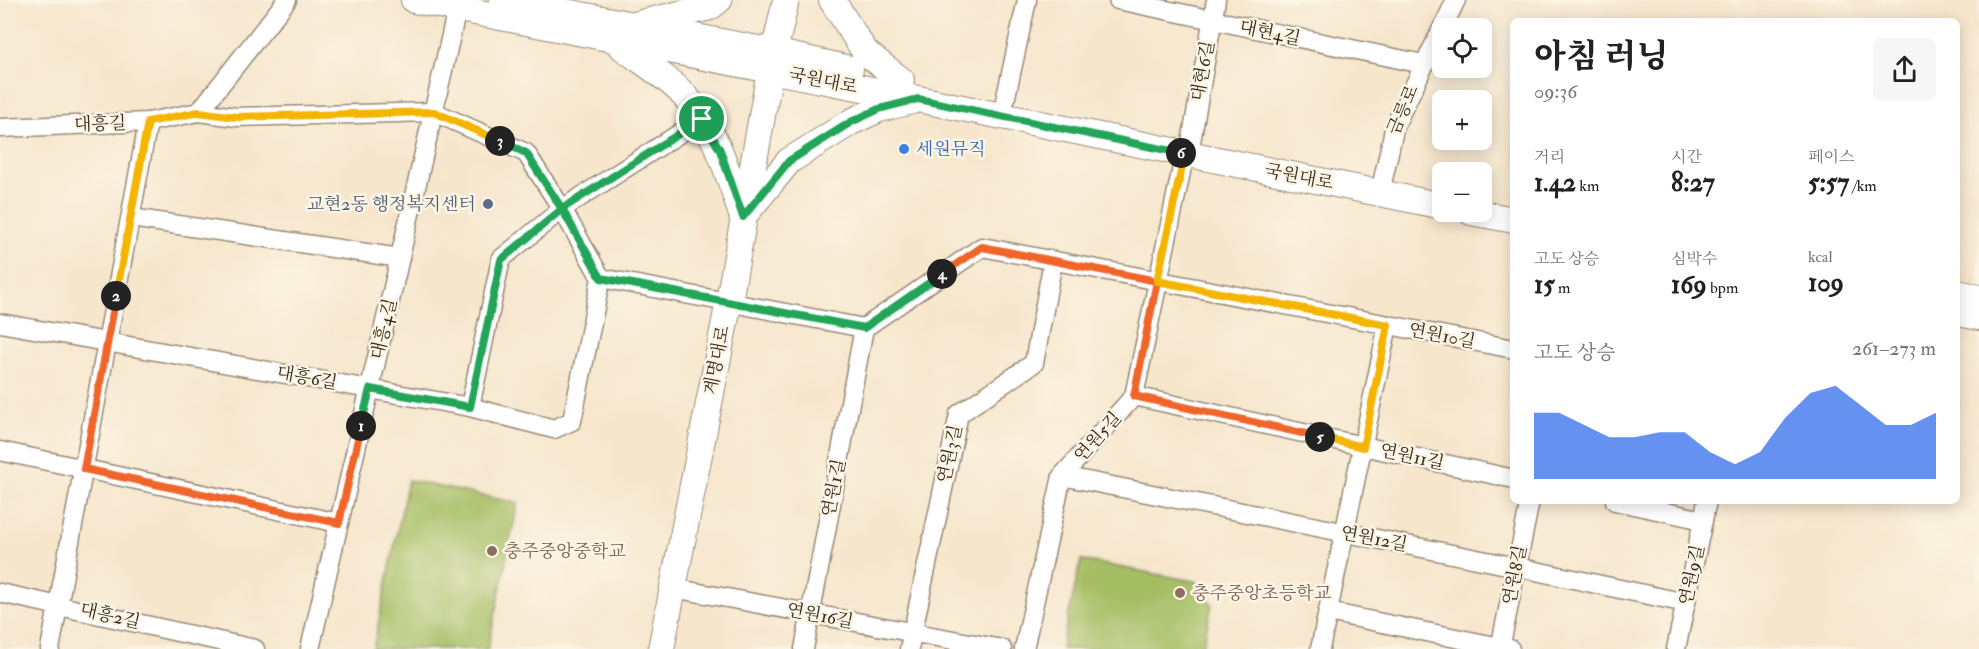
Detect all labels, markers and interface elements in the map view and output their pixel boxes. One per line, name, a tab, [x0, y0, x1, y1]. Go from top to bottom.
street label: 대현4길	[1237, 15, 1303, 51]
map controls	[1432, 18, 1492, 222]
button: locate	[1432, 18, 1492, 78]
text: 아침 러닝	[1534, 36, 1668, 77]
button: share	[1873, 38, 1936, 101]
street label: 대현6길	[1186, 39, 1220, 103]
street label: 국원대로	[787, 63, 859, 99]
text: 09:36	[1534, 79, 1577, 104]
street label: 금릉로	[1382, 81, 1424, 139]
button: +	[1432, 90, 1492, 150]
pin	[676, 93, 727, 144]
icon: arrive	[685, 102, 718, 135]
street label: 대흥길	[74, 112, 126, 136]
pin: 3	[485, 126, 515, 156]
text: 3	[497, 131, 503, 151]
place label: 세원뮤직	[916, 138, 986, 161]
pin: 6	[1166, 138, 1196, 168]
marker: 세원뮤직	[897, 142, 911, 156]
text: 6	[1177, 143, 1185, 163]
text: 거리	[1534, 147, 1565, 167]
text: 시간	[1671, 147, 1702, 167]
text: 페이스	[1808, 147, 1854, 167]
street label: 국원대로	[1263, 159, 1335, 195]
button: −	[1432, 162, 1492, 222]
text: 1.42	[1534, 167, 1576, 199]
text: 8:27	[1671, 167, 1715, 199]
text: 5:57	[1808, 167, 1849, 199]
text: km	[1576, 176, 1599, 196]
text: /km	[1849, 176, 1877, 196]
place label: 교현2동 행정복지센터	[307, 193, 476, 216]
marker: 교현2동 행정복지센터	[481, 197, 495, 211]
text: kcal	[1808, 247, 1833, 267]
text: 고도 상승	[1534, 249, 1599, 269]
text: 심박수	[1671, 249, 1717, 269]
pin: 4	[927, 259, 957, 289]
text: 4	[938, 264, 946, 284]
text: 109	[1808, 267, 1844, 299]
text: 15	[1534, 269, 1555, 301]
text: 169	[1671, 269, 1707, 301]
text: m	[1555, 278, 1570, 298]
text: bpm	[1707, 278, 1738, 298]
pin: 2	[101, 281, 131, 311]
text: 2	[112, 286, 120, 306]
street label: 대흥4길	[366, 296, 402, 362]
street label: 연원10길	[1407, 318, 1477, 354]
street label: 계명대로	[699, 324, 735, 396]
text: 261–273 m	[1852, 336, 1936, 361]
text: 고도 상승	[1534, 340, 1616, 365]
street label: 대흥6길	[275, 361, 339, 395]
street label: 연원5길	[1069, 407, 1127, 467]
pin: 1	[346, 411, 376, 441]
text: 1	[358, 416, 364, 436]
pin: 5	[1305, 422, 1335, 452]
street label: 연원3길	[933, 423, 967, 485]
text: 5	[1316, 427, 1324, 447]
street label: 연원11길	[1378, 439, 1446, 475]
street label: 연원1길	[817, 457, 851, 519]
street label: 연원12길	[1339, 521, 1409, 557]
place label: 충주중앙중학교	[504, 540, 626, 563]
street label: 연원8길	[1498, 543, 1532, 607]
street label: 연원9길	[1674, 543, 1710, 607]
marker: 충주중앙중학교	[485, 544, 499, 558]
place label: 충주중앙초등학교	[1192, 582, 1332, 605]
marker: 충주중앙초등학교	[1173, 586, 1187, 600]
street label: 대흥2길	[78, 598, 142, 634]
street label: 연원16길	[785, 598, 855, 634]

